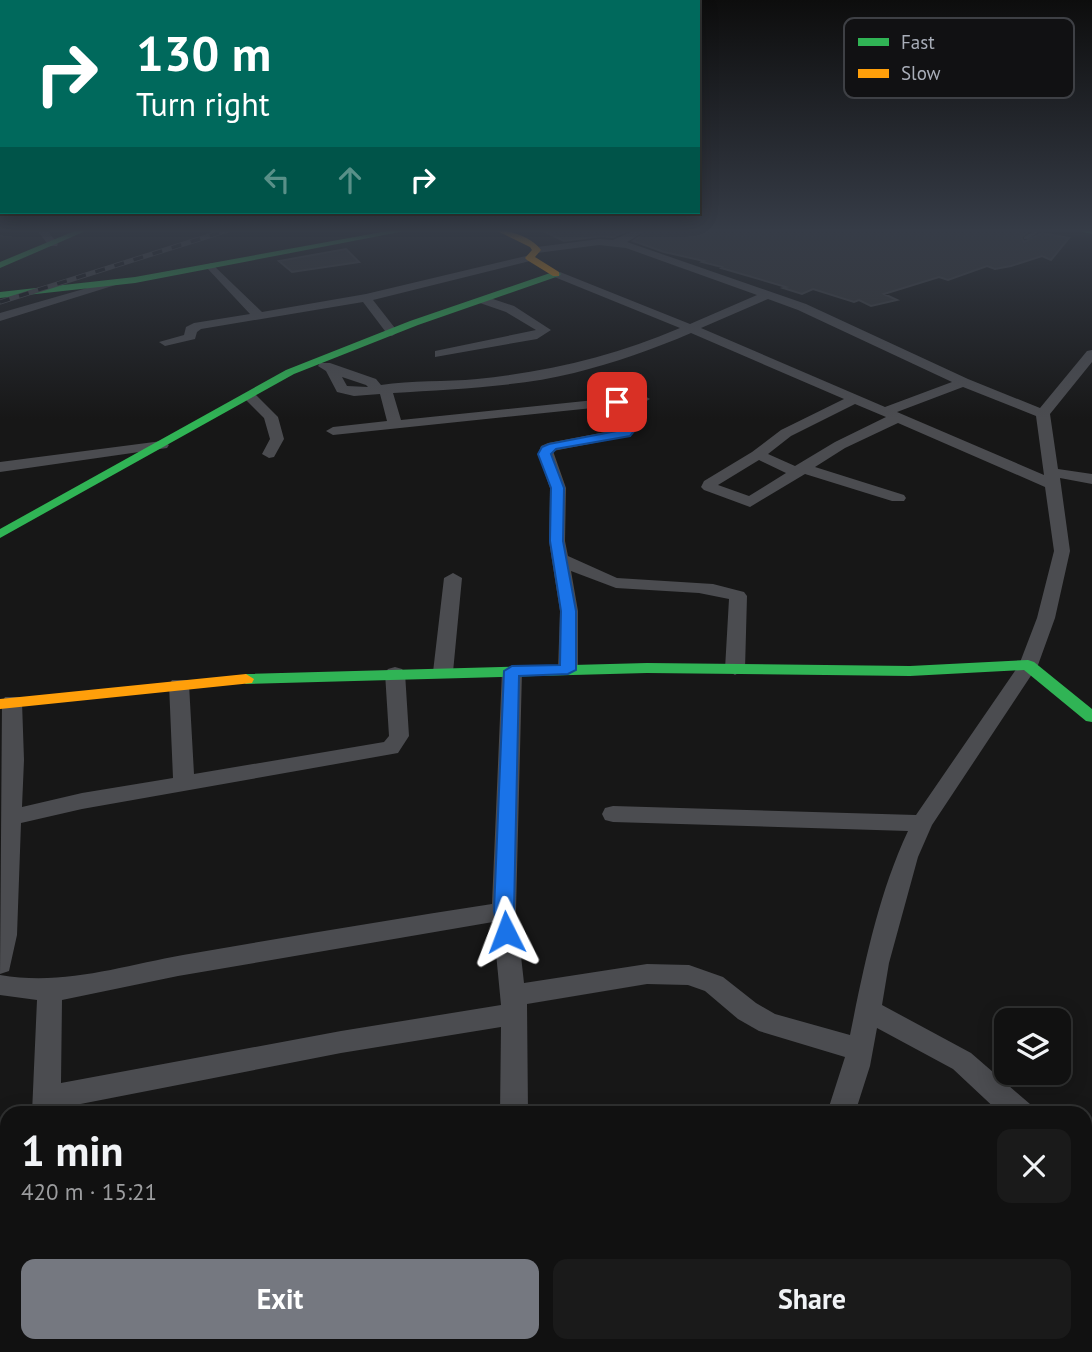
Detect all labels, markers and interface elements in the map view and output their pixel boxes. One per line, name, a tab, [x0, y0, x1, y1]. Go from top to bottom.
legend	[844, 18, 1074, 98]
text: 130 m	[136, 21, 271, 85]
icon: right	[21, 28, 112, 119]
text: Fast	[901, 30, 935, 54]
text: Slow	[901, 61, 941, 85]
text: Turn right	[136, 83, 270, 125]
icon: left	[258, 161, 296, 199]
icon: ahead	[331, 161, 369, 199]
icon: right	[404, 161, 442, 199]
pin	[587, 372, 647, 432]
icon: arrive	[598, 383, 636, 421]
position arrow	[469, 895, 543, 969]
map controls	[994, 1008, 1071, 1085]
button: layers	[994, 1008, 1071, 1085]
text: 1 min	[21, 1123, 123, 1178]
button: close	[997, 1129, 1071, 1203]
text: 420 m · 15:21	[21, 1177, 157, 1206]
button: Exit	[21, 1259, 539, 1339]
button: Share	[553, 1259, 1071, 1339]

